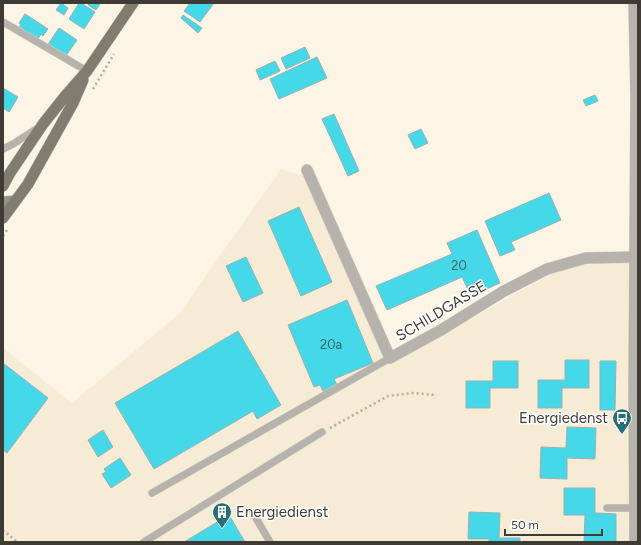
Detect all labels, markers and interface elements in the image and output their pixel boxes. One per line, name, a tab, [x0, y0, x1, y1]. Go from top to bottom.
house number: 20	[451, 258, 467, 273]
street label: SCHILDGASSE	[393, 277, 489, 345]
house number: 20a	[320, 337, 342, 352]
bus stop icon: Energiedenst	[611, 407, 633, 435]
place label: Energiedenst	[519, 409, 608, 427]
building icon: Energiedienst	[211, 501, 233, 529]
place label: Energiedienst	[236, 503, 329, 521]
scale bar	[505, 511, 602, 537]
text: 50 m	[511, 518, 539, 532]

